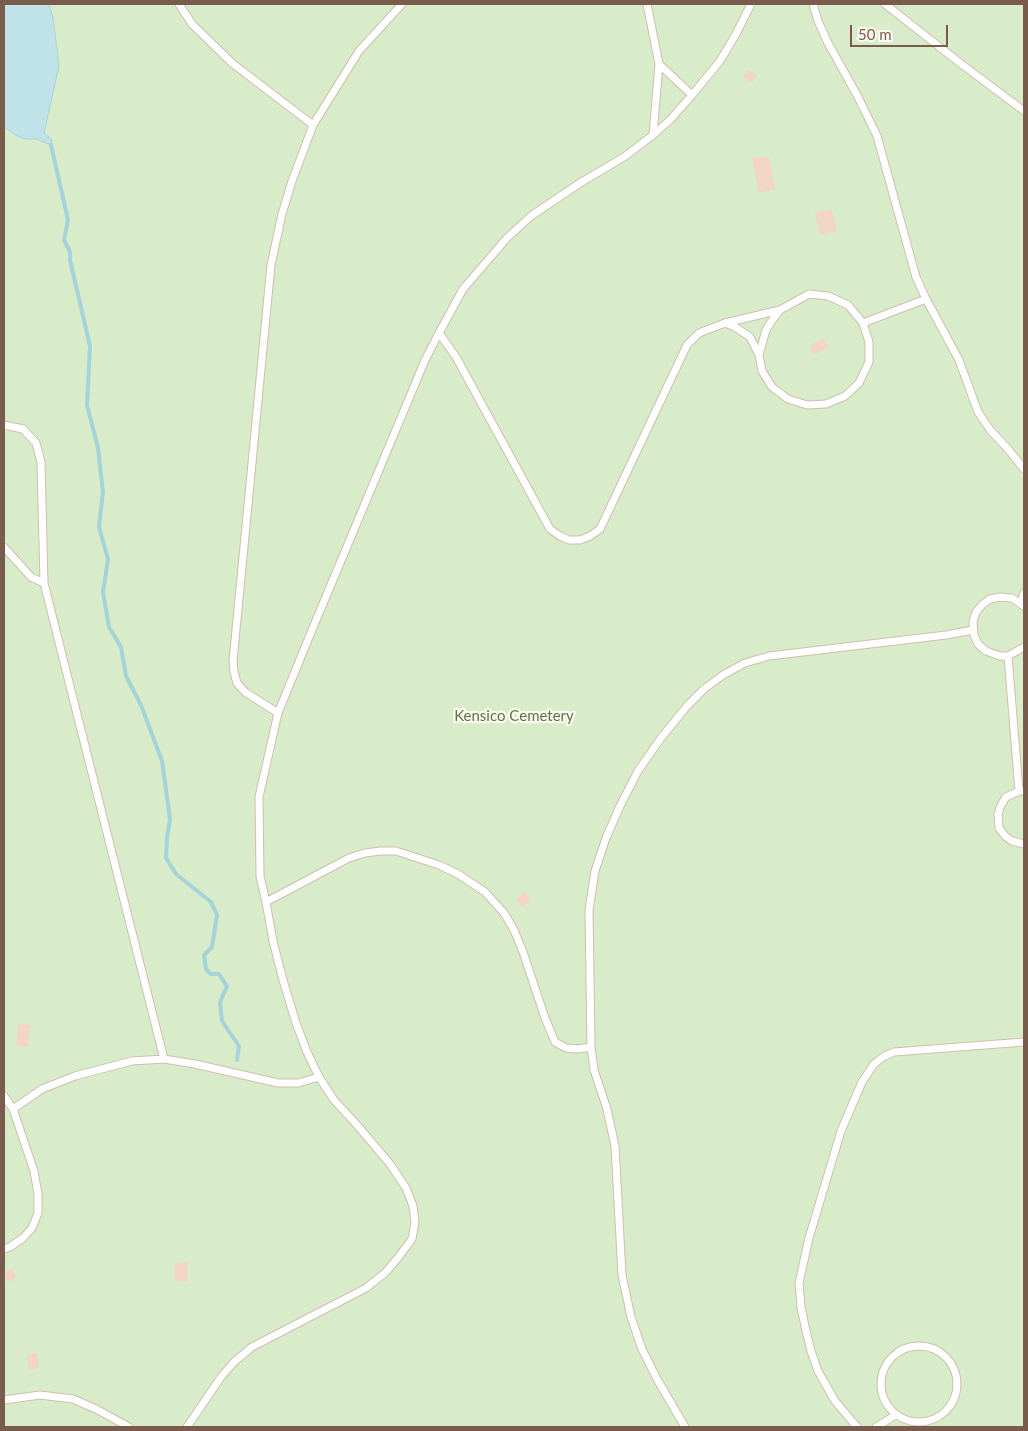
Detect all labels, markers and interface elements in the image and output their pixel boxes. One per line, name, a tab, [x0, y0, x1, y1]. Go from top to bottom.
scale bar	[853, 15, 950, 47]
text: 50 m	[858, 25, 892, 43]
park label: Kensico Cemetery	[454, 707, 574, 725]

